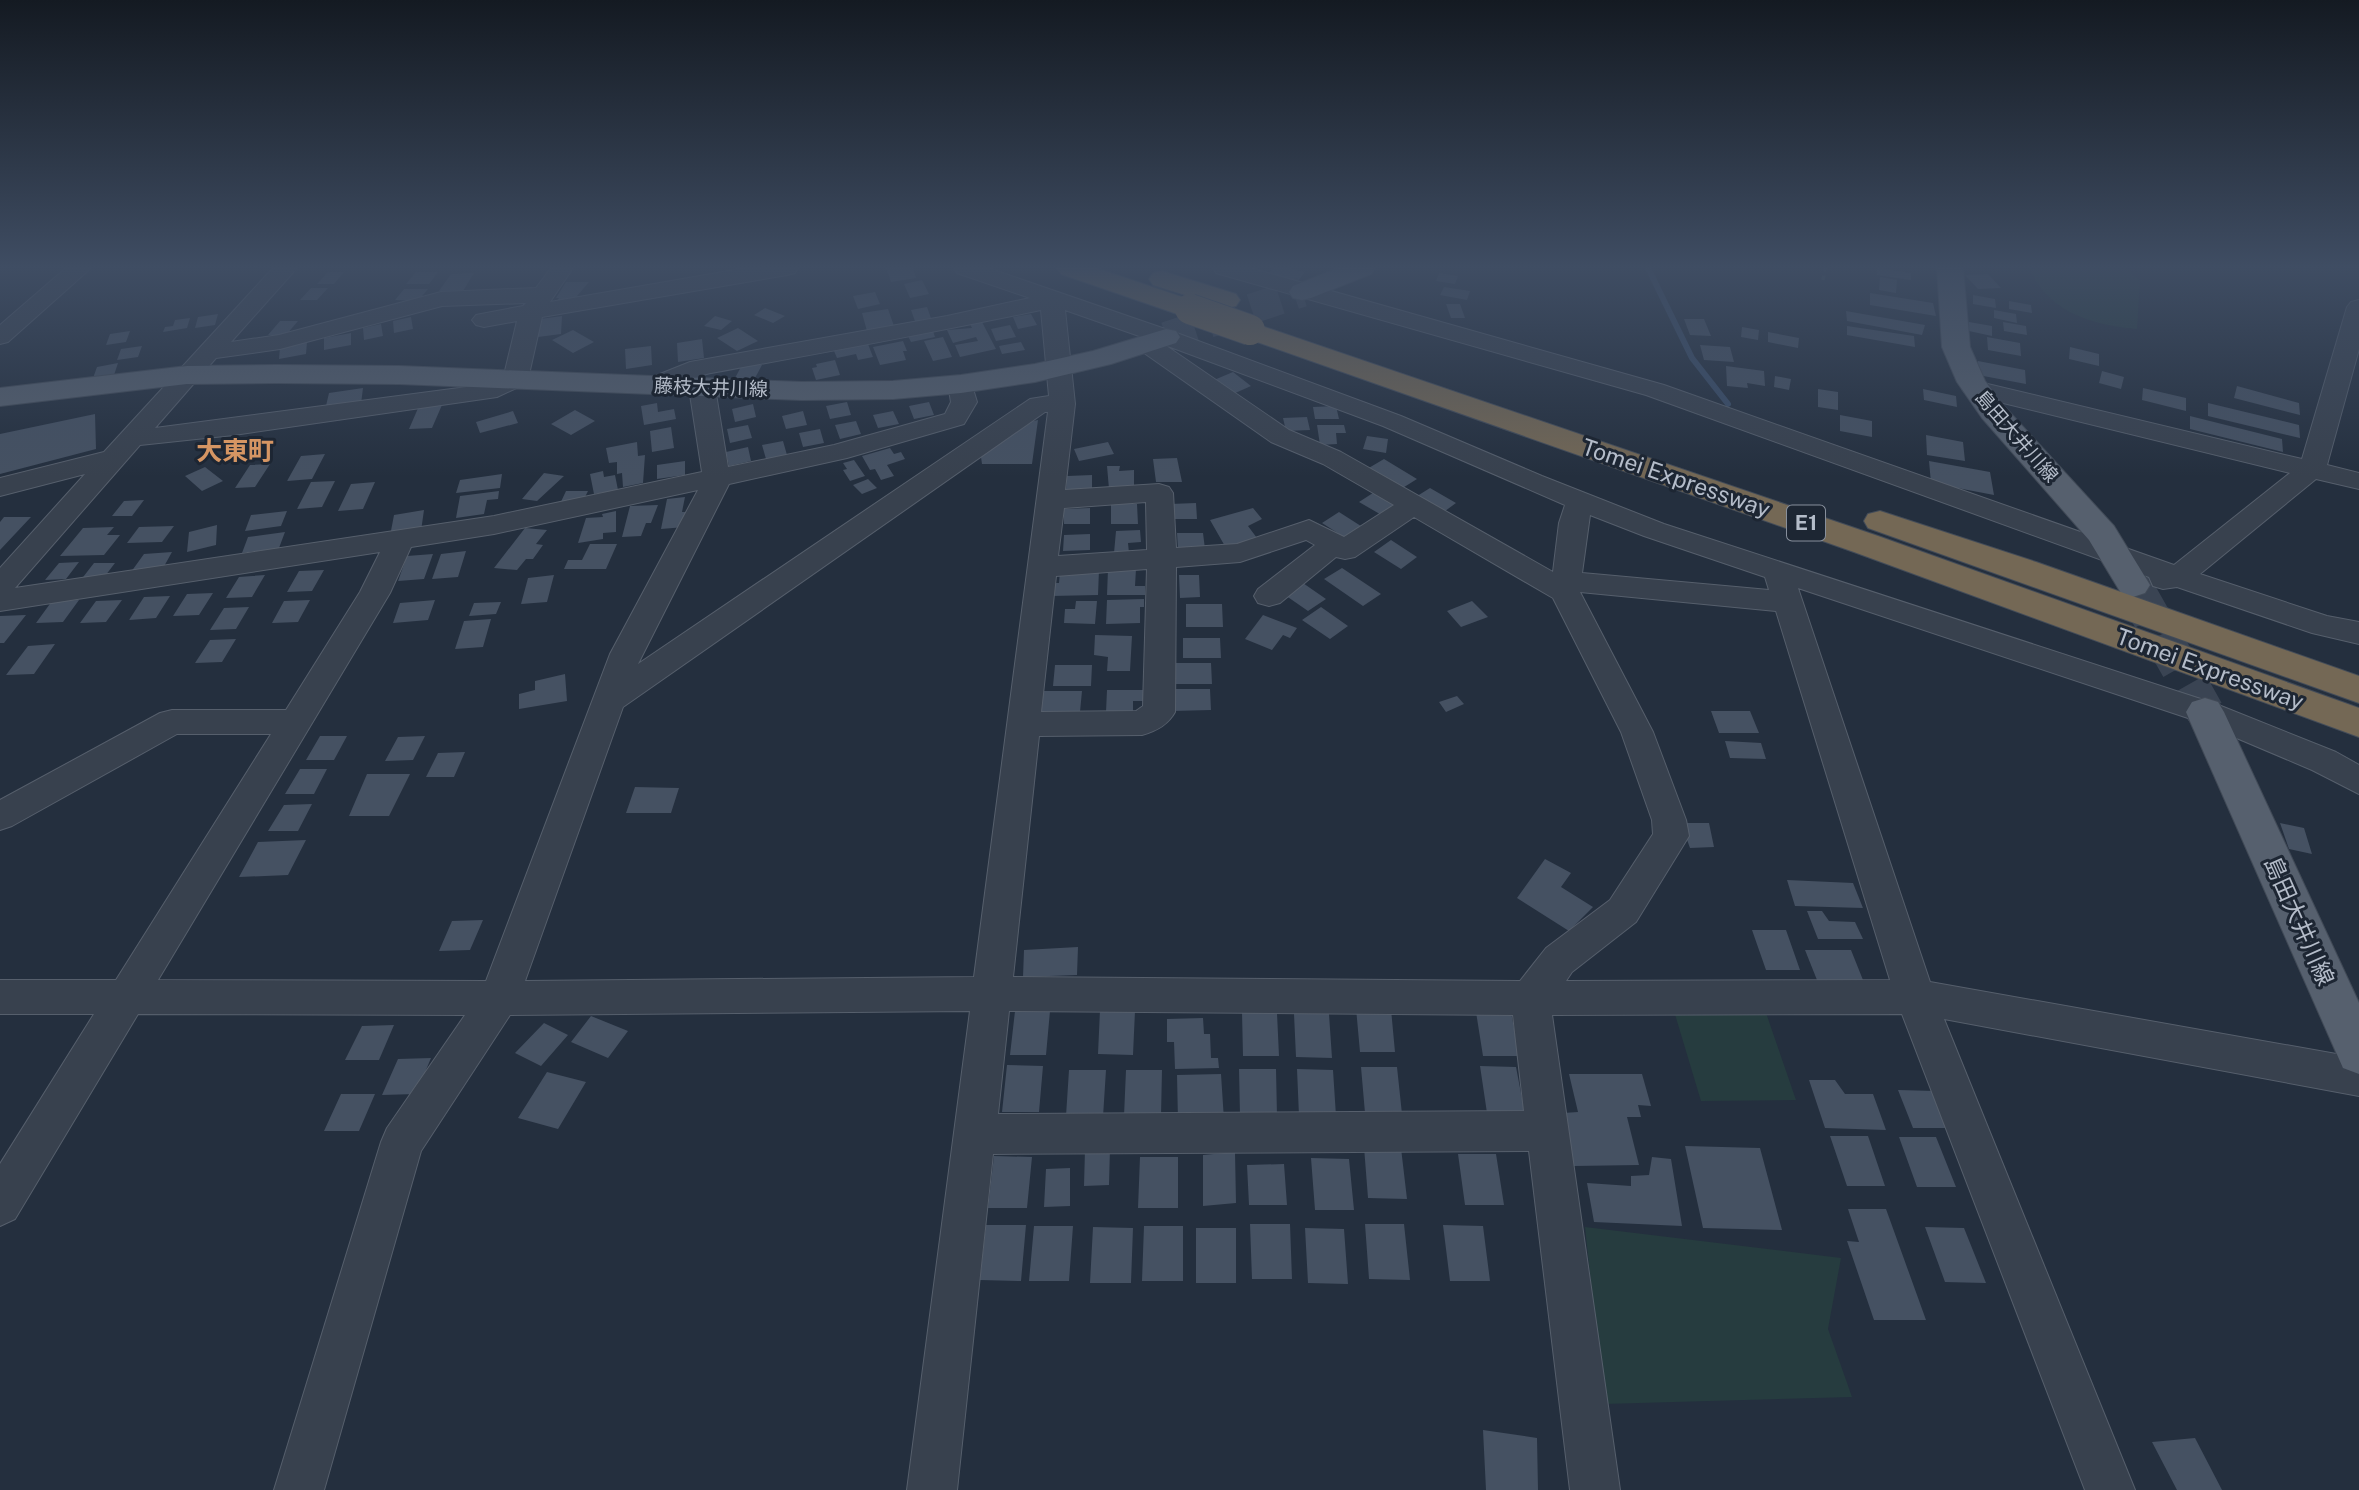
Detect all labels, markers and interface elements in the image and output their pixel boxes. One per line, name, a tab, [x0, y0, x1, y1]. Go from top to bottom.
street label: 藤枝大井川線	[654, 374, 768, 400]
street label: 島田大井川線	[1971, 386, 2063, 486]
street label: Tomei Expressway	[1579, 433, 1774, 522]
district label: 大東町	[196, 435, 274, 466]
road number: E1	[1787, 505, 1825, 540]
street label: Tomei Expressway	[2113, 622, 2307, 715]
street label: 島田大井川線	[2259, 852, 2340, 989]

